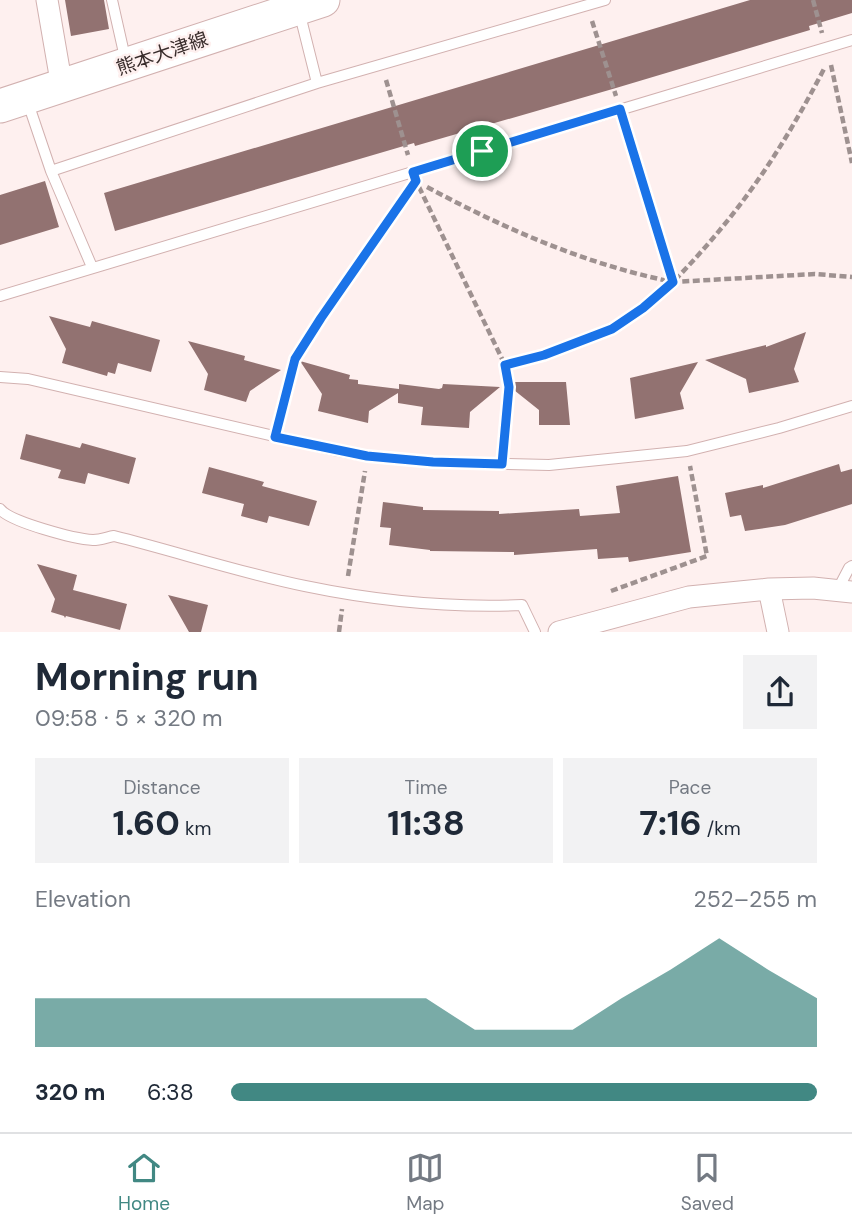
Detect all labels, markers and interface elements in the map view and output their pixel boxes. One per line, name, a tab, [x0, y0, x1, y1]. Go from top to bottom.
street label: 熊本大津線	[113, 26, 211, 81]
pin	[452, 121, 512, 181]
icon: arrive	[463, 132, 501, 170]
text: Morning run	[35, 652, 259, 702]
button: share	[743, 655, 817, 729]
text: 09:58 · 5 × 320 m	[35, 703, 223, 733]
text: Distance	[123, 775, 201, 800]
text: Time	[405, 775, 447, 800]
text: Pace	[669, 775, 711, 800]
text: 1.60	[113, 800, 180, 846]
text: 11:38	[387, 800, 465, 846]
text: 7:16	[639, 800, 702, 846]
text: km	[180, 816, 211, 841]
text: /km	[702, 816, 741, 841]
text: Elevation	[35, 884, 131, 914]
text: 252–255 m	[694, 884, 817, 914]
text: 320 m	[35, 1077, 105, 1107]
text: 6:38	[147, 1077, 194, 1107]
tab: Home	[118, 1149, 170, 1216]
tab: Map	[406, 1149, 444, 1216]
tab: Saved	[681, 1149, 734, 1216]

